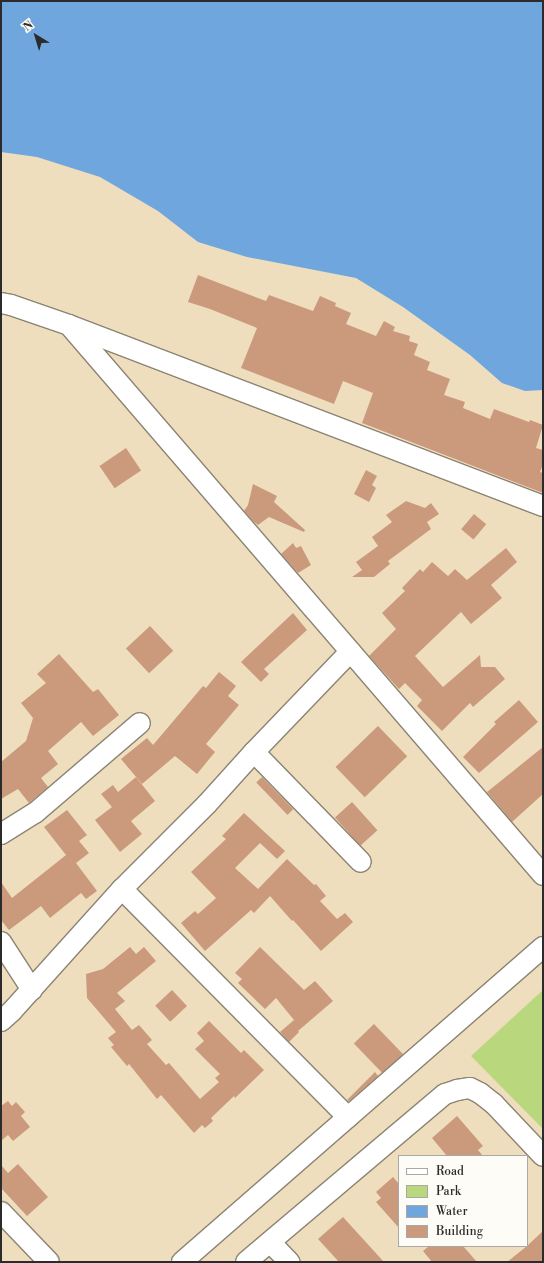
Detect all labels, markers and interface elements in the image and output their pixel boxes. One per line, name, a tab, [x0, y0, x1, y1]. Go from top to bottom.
north arrow	[16, 16, 56, 56]
text: N	[21, 18, 36, 35]
legend	[398, 1155, 528, 1247]
text: Road	[436, 1164, 464, 1179]
text: Park	[436, 1184, 461, 1199]
text: Water	[436, 1204, 468, 1219]
text: Building	[436, 1224, 483, 1239]

